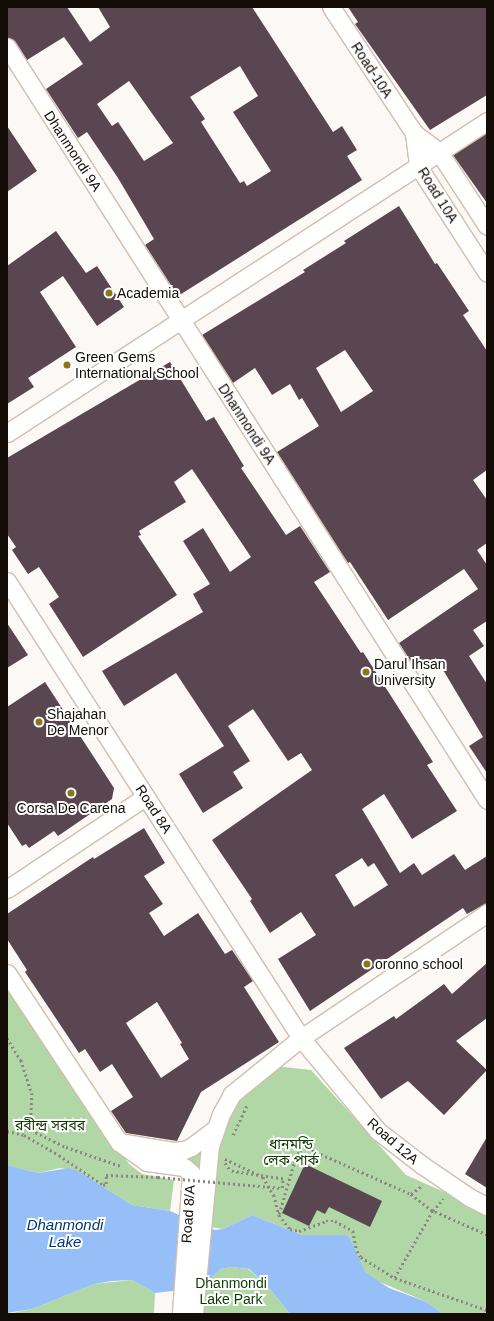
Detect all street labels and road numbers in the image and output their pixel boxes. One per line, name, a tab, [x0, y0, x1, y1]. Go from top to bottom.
street label: Road-10A	[348, 39, 396, 101]
street label: Dhanmondi 9A	[41, 108, 105, 194]
street label: Road 10A	[414, 164, 462, 226]
street label: Dhanmondi 9A	[215, 381, 279, 467]
street label: Road 8A	[132, 782, 176, 836]
street label: Road 12A	[364, 1114, 422, 1168]
street label: Road 8/A	[178, 1184, 198, 1244]

